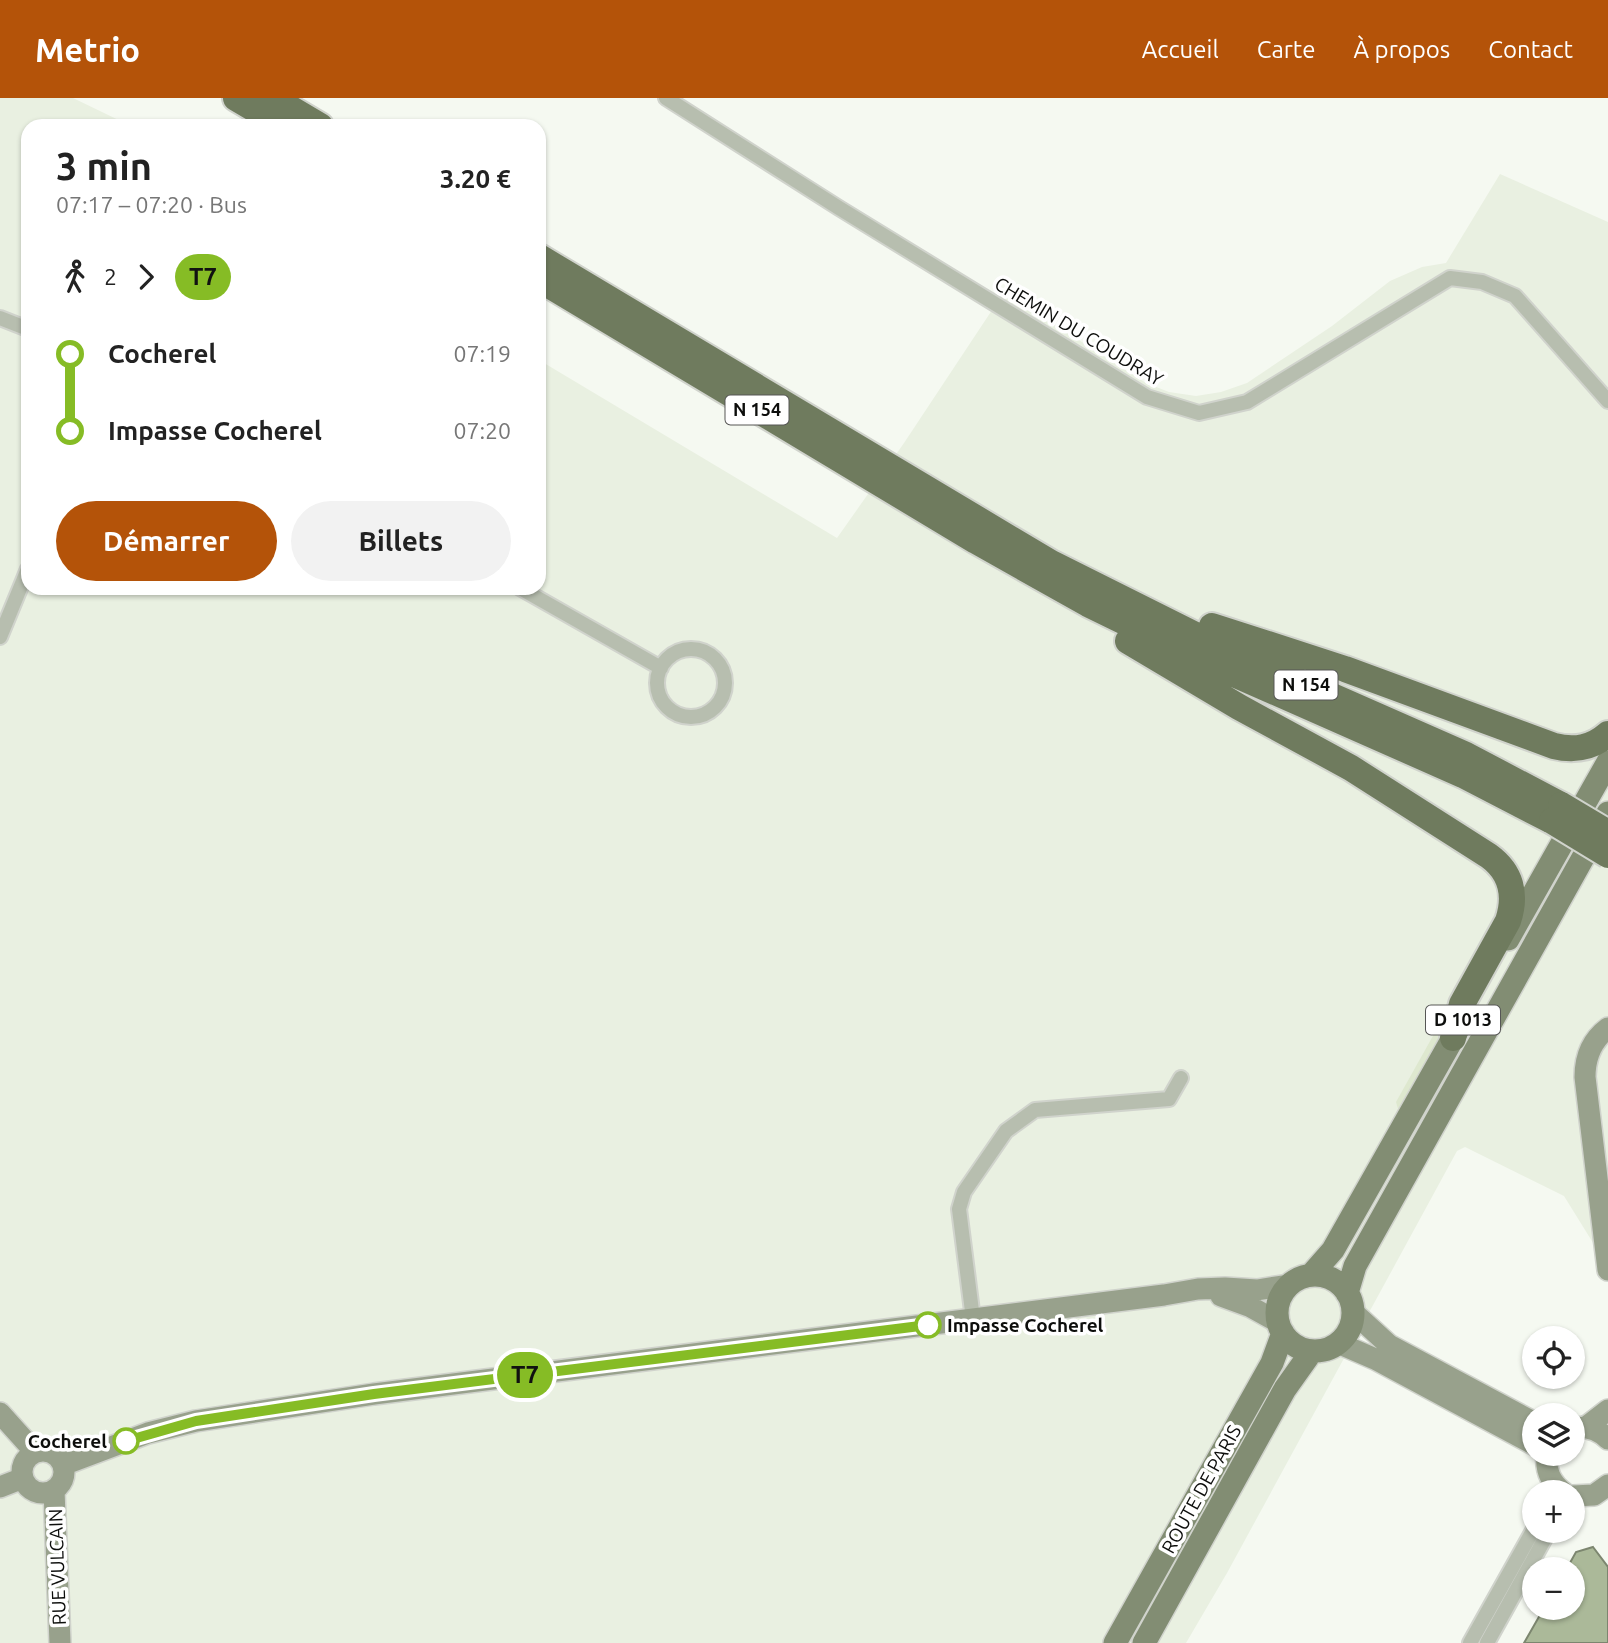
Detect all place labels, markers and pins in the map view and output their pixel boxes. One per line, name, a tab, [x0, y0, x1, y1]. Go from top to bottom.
marker: Impasse Cocherel	[915, 1312, 941, 1338]
place label: Impasse Cocherel	[947, 1314, 1104, 1336]
marker: Cocherel	[113, 1428, 139, 1454]
place label: Cocherel	[28, 1430, 107, 1452]

